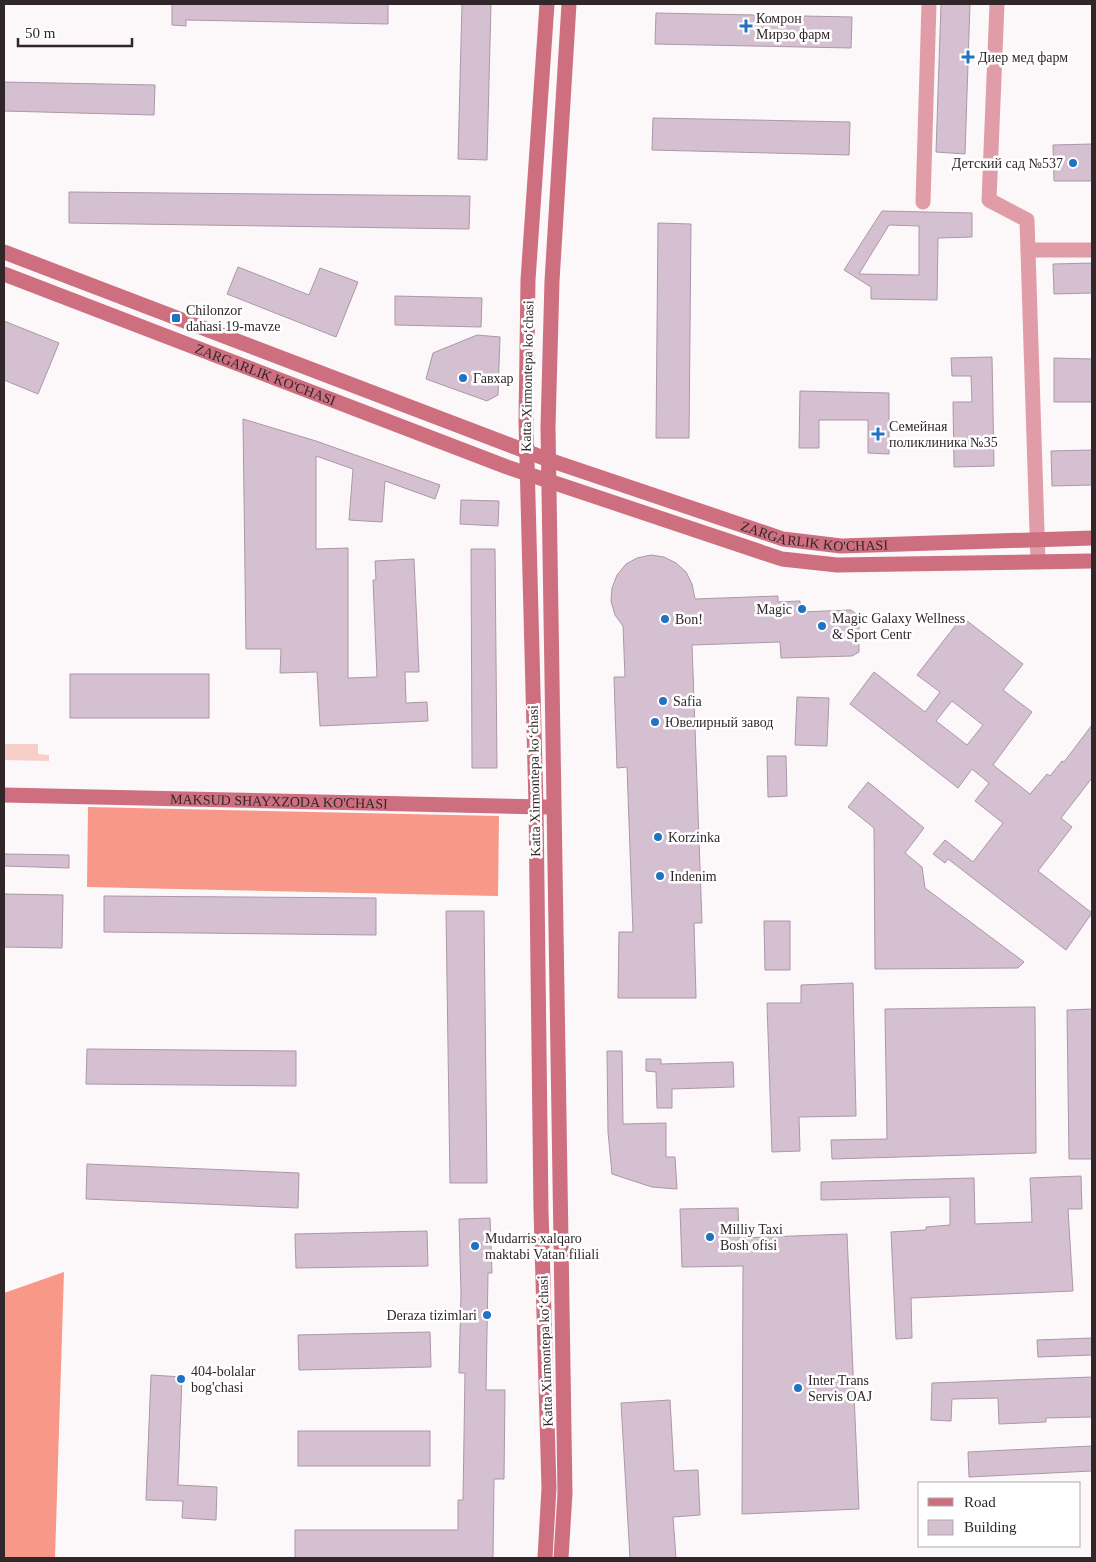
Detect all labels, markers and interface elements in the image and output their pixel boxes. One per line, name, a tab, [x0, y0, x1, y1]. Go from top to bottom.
place label: Комрон Мирзо фарм	[756, 11, 830, 42]
scale bar	[18, 15, 131, 47]
marker: Комрон Мирзо фарм	[740, 20, 752, 32]
text: 50 m	[25, 25, 56, 41]
place label: Диер мед фарм	[978, 50, 1068, 65]
marker: Диер мед фарм	[962, 51, 974, 63]
place label: Детский сад №537	[952, 156, 1063, 171]
marker: Детский сад №537	[1067, 157, 1079, 169]
street label: Katta Xirmontepa koʻchasi	[519, 300, 536, 452]
place label: Chilonzor dahasi 19-mavze	[186, 303, 280, 334]
marker: Chilonzor dahasi 19-mavze	[170, 312, 182, 324]
street label: ZARGARLIK KO'CHASI	[193, 341, 338, 409]
place label: Гавхар	[473, 371, 514, 386]
marker: Гавхар	[457, 372, 469, 384]
place label: Семейная поликлиника №35	[889, 419, 998, 450]
marker: Семейная поликлиника №35	[871, 427, 885, 441]
street label: ZARGARLIK KO'CHASI	[739, 518, 888, 554]
place label: Magic	[756, 602, 792, 617]
marker: Magic	[796, 603, 808, 615]
place label: Magic Galaxy Wellness & Sport Centr	[832, 611, 965, 642]
place label: Bon!	[675, 612, 703, 627]
marker: Bon!	[659, 613, 671, 625]
marker: Magic Galaxy Wellness & Sport Centr	[816, 620, 828, 632]
place label: Safia	[673, 694, 703, 709]
marker: Safia	[657, 695, 669, 707]
street label: Katta Xirmontepa koʻchasi	[526, 705, 543, 857]
place label: Ювелирный завод	[665, 715, 773, 730]
marker: Ювелирный завод	[649, 716, 661, 728]
street label: MAKSUD SHAYXZODA KO'CHASI	[170, 792, 388, 812]
place label: Korzinka	[668, 830, 721, 845]
marker: Korzinka	[652, 831, 664, 843]
place label: Indenim	[670, 869, 717, 884]
marker: Indenim	[654, 870, 666, 882]
place label: Milliy Taxi Bosh ofisi	[720, 1222, 783, 1253]
place label: Mudarris xalqaro maktabi Vatan filiali	[485, 1231, 599, 1262]
marker: Milliy Taxi Bosh ofisi	[704, 1231, 716, 1243]
marker: Mudarris xalqaro maktabi Vatan filiali	[469, 1240, 481, 1252]
street label: Katta Xirmontepa koʻchasi	[535, 1275, 556, 1427]
place label: Deraza tizimlari	[386, 1308, 477, 1323]
marker: Deraza tizimlari	[481, 1309, 493, 1321]
place label: 404-bolalar bog'chasi	[191, 1364, 256, 1395]
marker: 404-bolalar bog'chasi	[175, 1373, 187, 1385]
place label: Inter Trans Servis OAJ	[808, 1373, 873, 1404]
marker: Inter Trans Servis OAJ	[792, 1382, 804, 1394]
legend	[918, 1482, 1081, 1547]
text: Road	[964, 1494, 996, 1510]
text: Building	[964, 1519, 1017, 1535]

